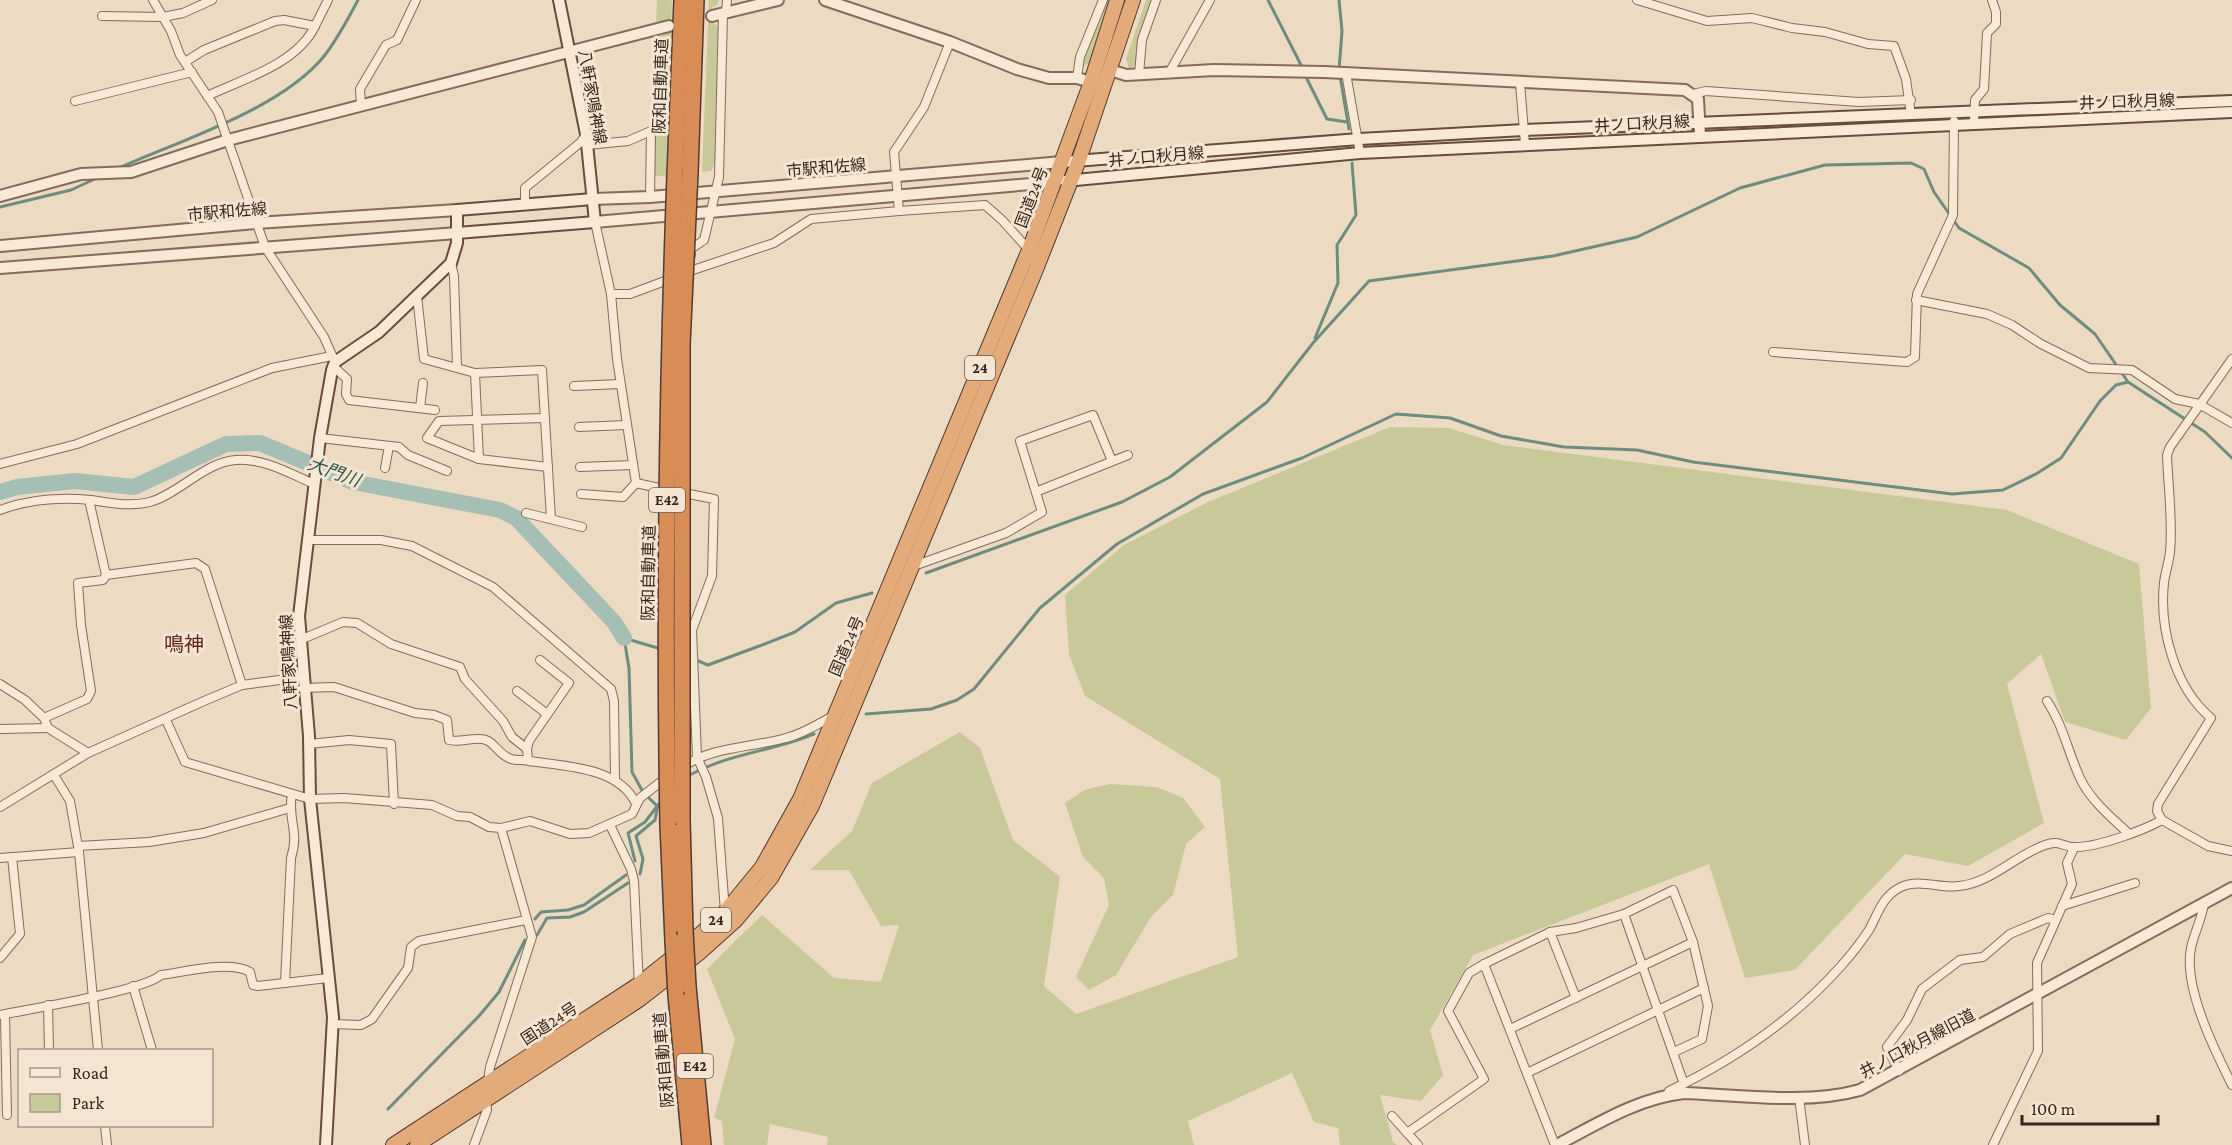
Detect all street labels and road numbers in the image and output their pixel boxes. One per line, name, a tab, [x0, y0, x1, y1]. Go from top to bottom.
street label: 阪和自動車道	[650, 38, 671, 134]
street label: 八軒家鳴神線	[576, 48, 609, 146]
street label: 井ノ口秋月線	[2079, 91, 2175, 112]
street label: 井ノ口秋月線	[1594, 112, 1690, 135]
street label: 井ノ口秋月線	[1107, 144, 1205, 169]
street label: 市駅和佐線	[785, 156, 867, 179]
street label: 国道24号	[1012, 164, 1051, 230]
street label: 市駅和佐線	[186, 200, 268, 223]
road number: 24	[965, 356, 995, 380]
road number: E42	[649, 488, 685, 512]
street label: 阪和自動車道	[639, 525, 658, 621]
street label: 八軒家鳴神線	[277, 614, 300, 710]
street label: 国道24号	[826, 614, 867, 679]
road number: 24	[701, 908, 731, 932]
street label: 国道24号	[518, 999, 581, 1048]
street label: 井ノ口秋月線旧道	[1857, 1006, 1978, 1081]
street label: 阪和自動車道	[651, 1011, 676, 1109]
road number: E42	[677, 1054, 713, 1078]

